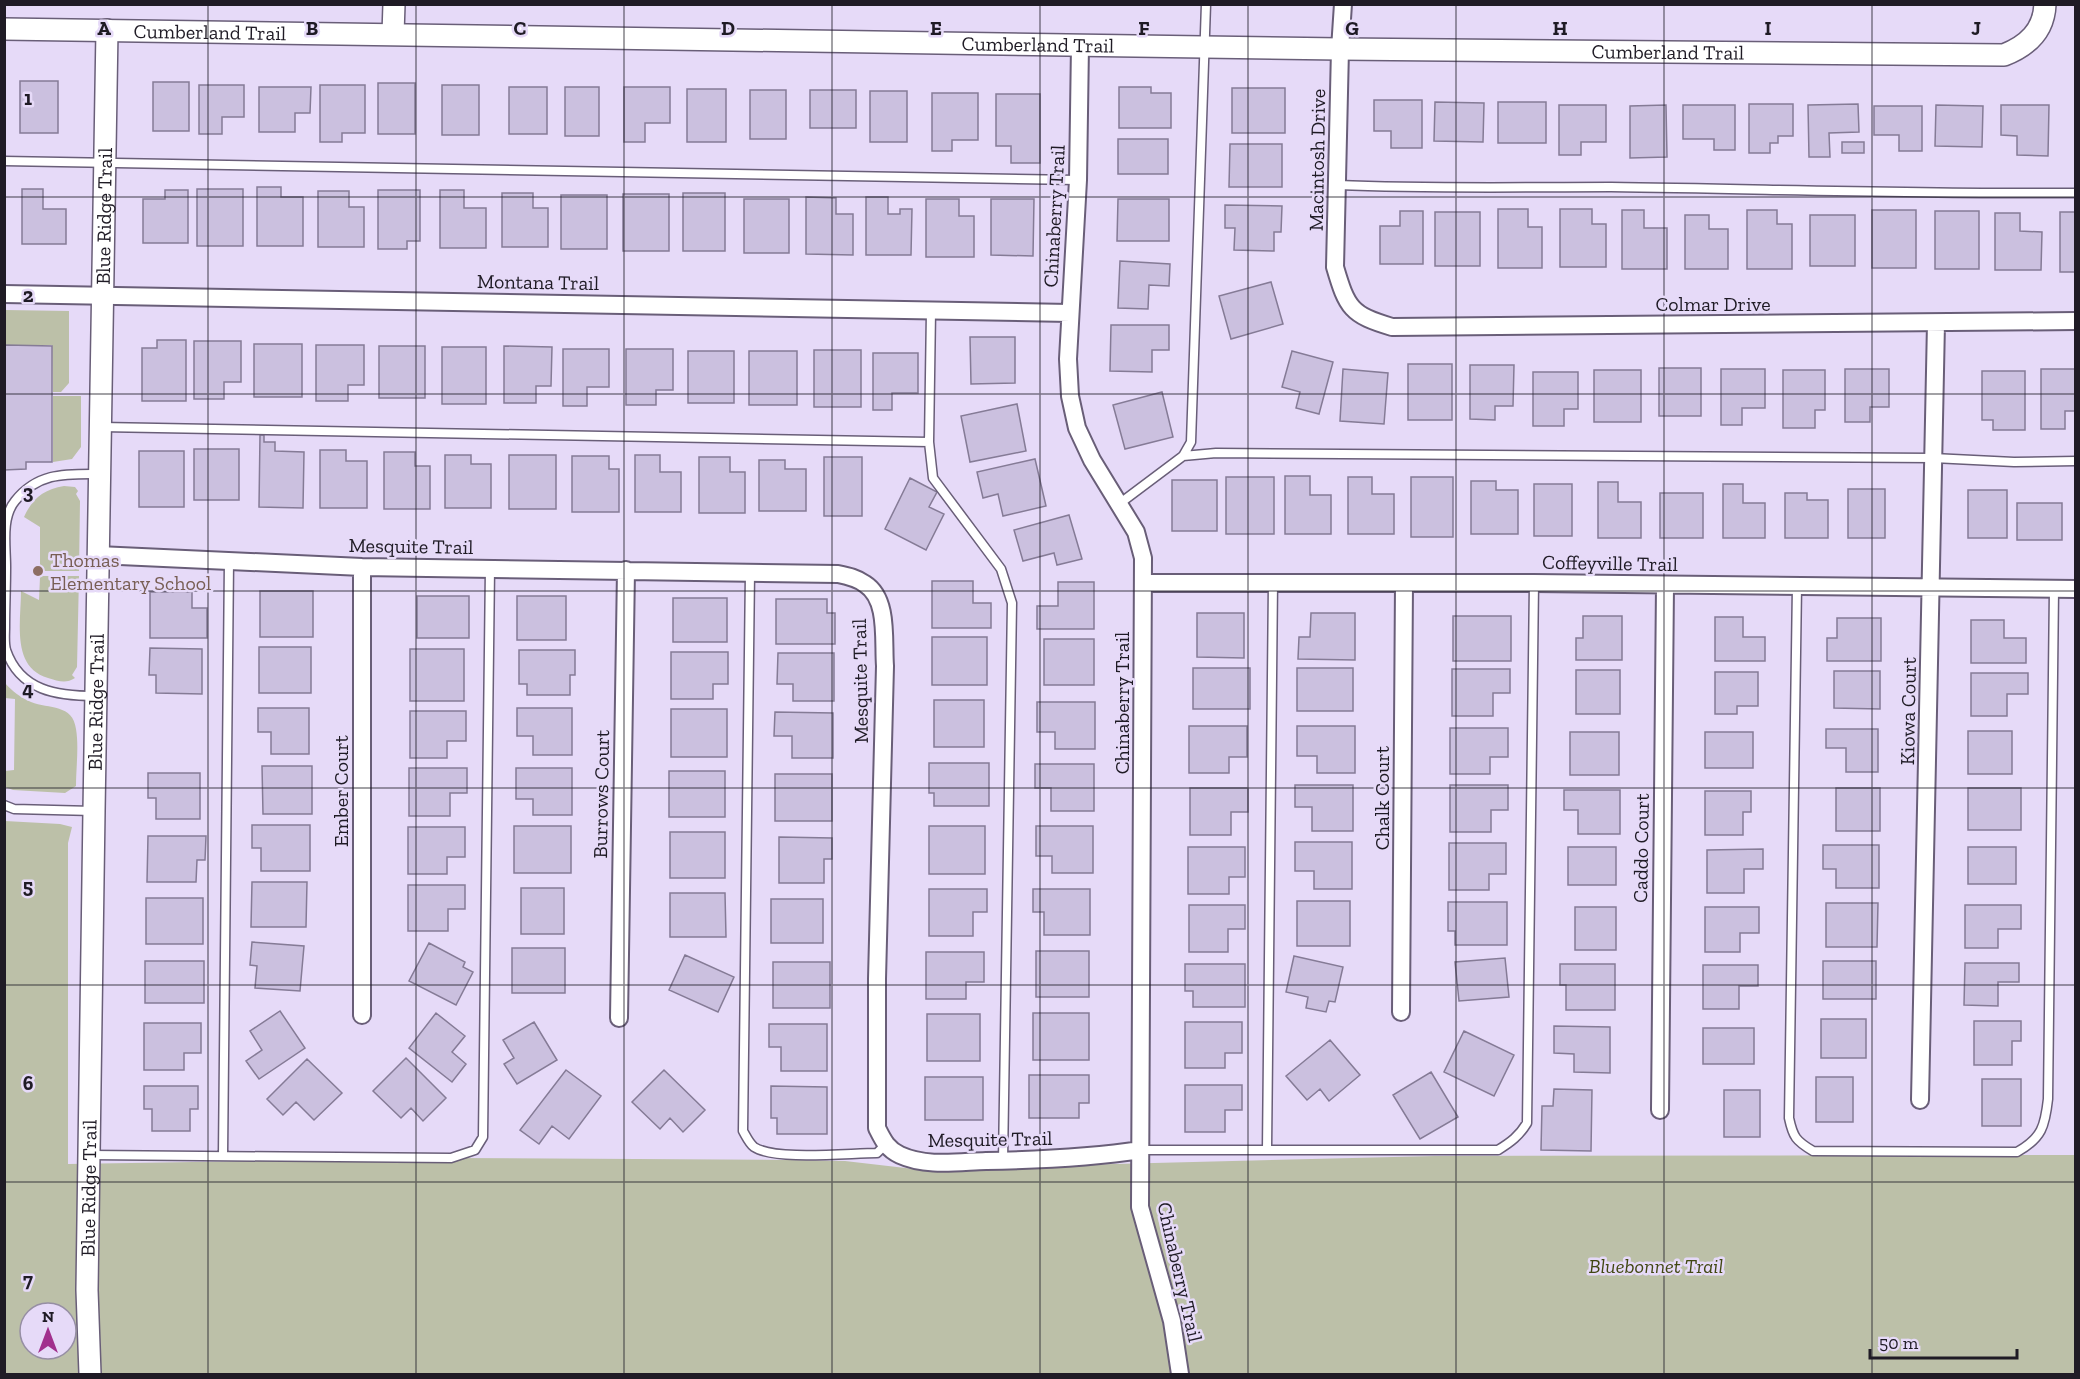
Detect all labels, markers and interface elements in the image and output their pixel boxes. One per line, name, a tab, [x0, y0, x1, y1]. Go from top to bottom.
text: A	[97, 16, 111, 40]
text: B	[306, 16, 318, 40]
text: C	[514, 16, 527, 40]
text: D	[721, 16, 735, 40]
text: E	[930, 16, 942, 40]
text: F	[1138, 16, 1150, 40]
text: G	[1345, 16, 1359, 40]
text: H	[1552, 16, 1568, 40]
text: I	[1764, 16, 1772, 40]
text: J	[1971, 16, 1981, 40]
street label: Cumberland Trail	[134, 19, 286, 45]
street label: Cumberland Trail	[961, 31, 1114, 58]
street label: Cumberland Trail	[1591, 39, 1744, 65]
text: 1	[24, 86, 32, 110]
street label: Macintosh Drive	[1304, 89, 1330, 231]
street label: Chinaberry Trail	[1038, 144, 1070, 288]
street label: Blue Ridge Trail	[91, 147, 117, 285]
street label: Montana Trail	[477, 269, 599, 295]
text: 2	[23, 283, 34, 307]
street label: Colmar Drive	[1655, 292, 1771, 316]
text: 3	[23, 480, 34, 504]
street label: Mesquite Trail	[348, 533, 474, 559]
place label: Thomas Elementary School	[50, 548, 211, 595]
street label: Coffeyville Trail	[1542, 550, 1678, 576]
marker: Thomas Elementary School	[31, 564, 45, 578]
street label: Mesquite Trail	[847, 618, 873, 744]
street label: Chinaberry Trail	[1110, 632, 1134, 774]
street label: Blue Ridge Trail	[83, 633, 109, 771]
street label: Kiowa Court	[1895, 656, 1921, 765]
text: 4	[22, 677, 34, 701]
street label: Burrows Court	[588, 729, 614, 859]
street label: Ember Court	[329, 734, 353, 847]
street label: Chalk Court	[1370, 745, 1394, 850]
street label: Caddo Court	[1628, 792, 1654, 903]
text: 5	[23, 874, 33, 898]
text: 6	[23, 1071, 34, 1095]
street label: Blue Ridge Trail	[75, 1119, 101, 1257]
street label: Mesquite Trail	[927, 1126, 1053, 1152]
street label: Chinaberry Trail	[1152, 1200, 1208, 1344]
park label: Bluebonnet Trail	[1589, 1254, 1723, 1278]
text: 7	[23, 1268, 33, 1292]
north arrow	[18, 1301, 78, 1361]
text: N	[42, 1307, 54, 1326]
scale bar	[1870, 1322, 2017, 1360]
text: 50 m	[1879, 1332, 1919, 1354]

